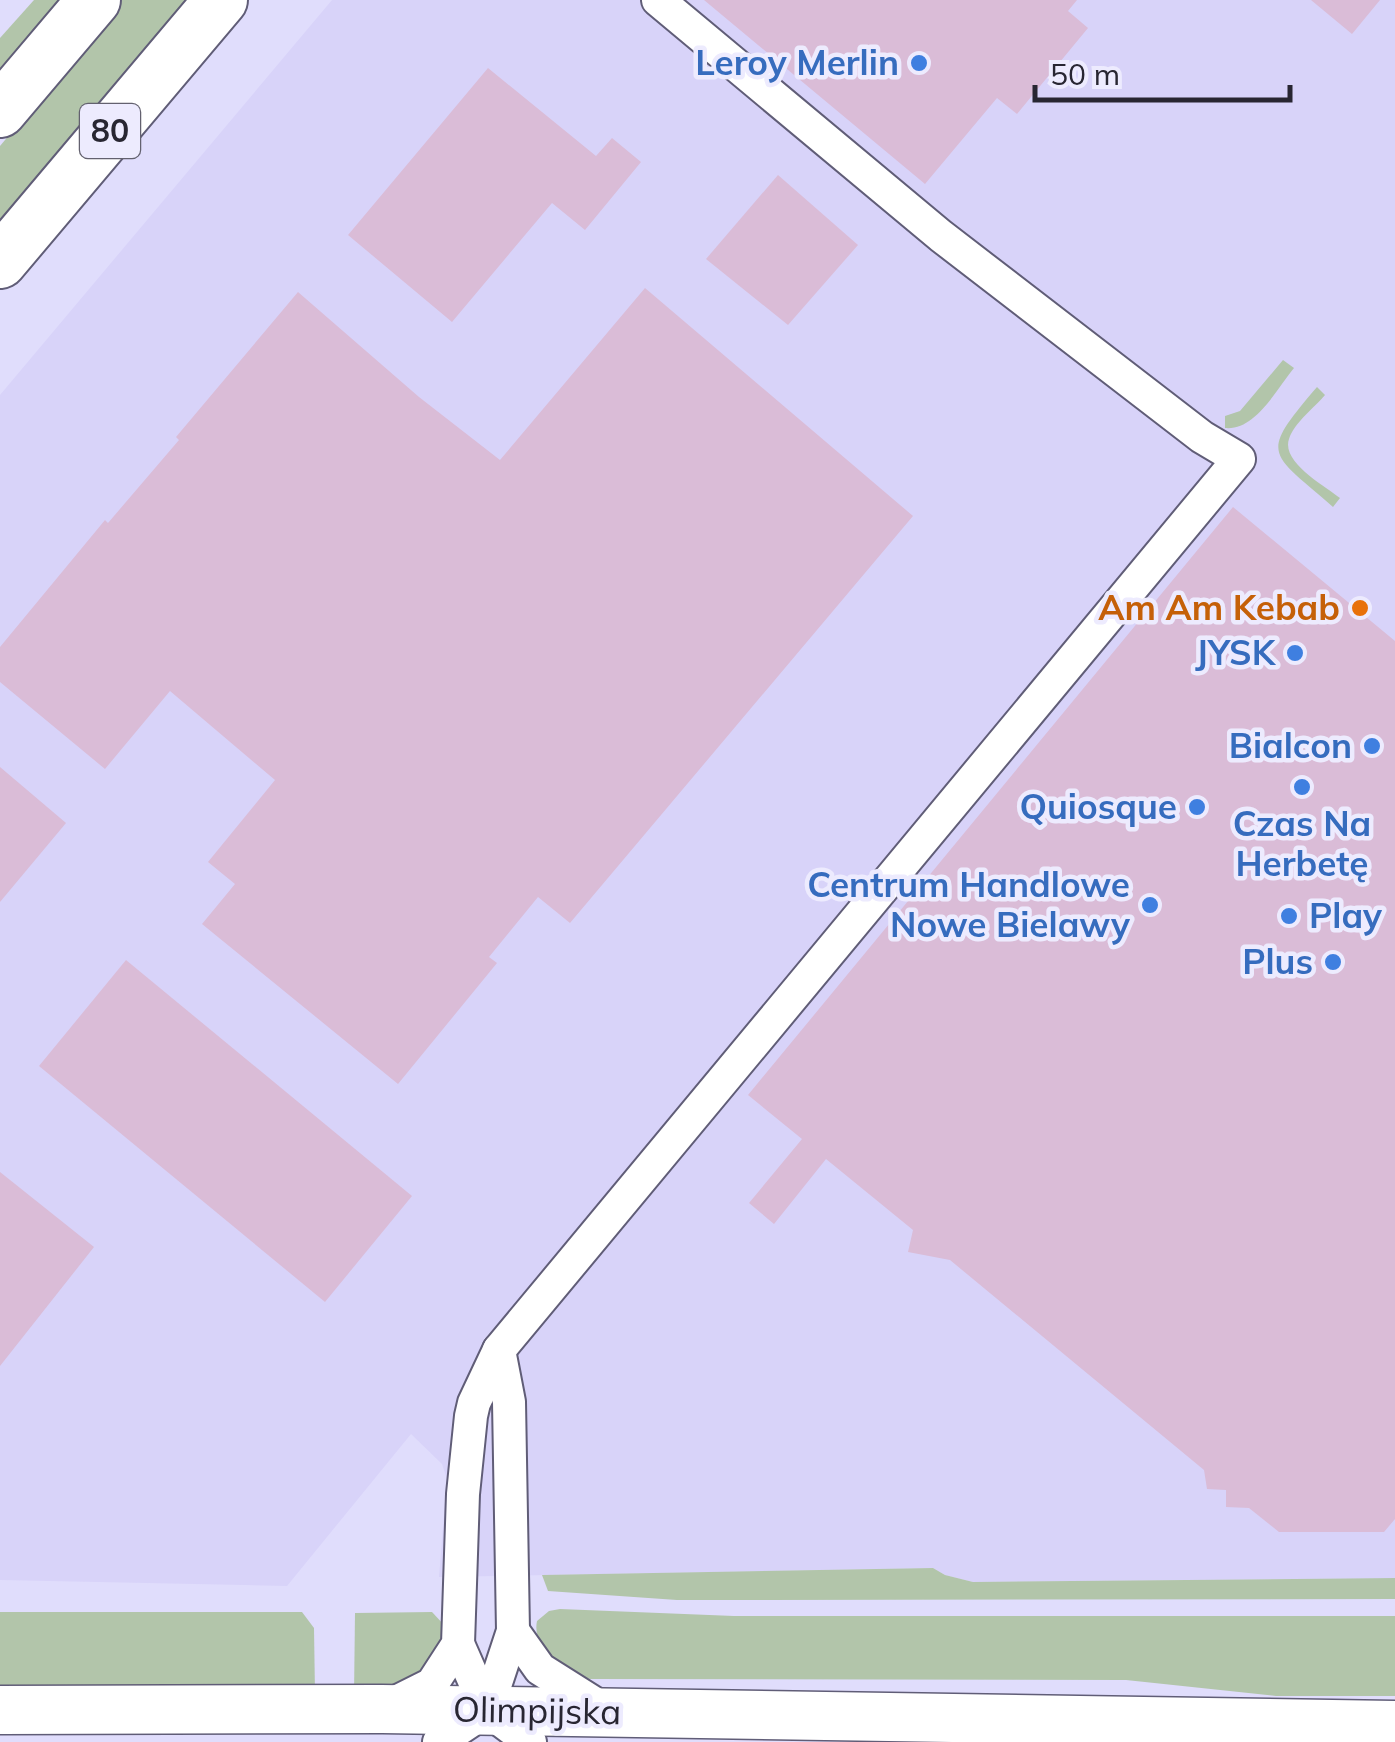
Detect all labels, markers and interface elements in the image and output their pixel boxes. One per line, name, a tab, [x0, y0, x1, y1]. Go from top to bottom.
place label: Leroy Merlin	[695, 40, 899, 84]
scale bar	[1035, 40, 1290, 102]
marker: Leroy Merlin	[908, 52, 930, 74]
text: 50 m	[1050, 55, 1120, 93]
road number: 80	[80, 104, 140, 158]
place label: Am Am Kebab	[1098, 585, 1340, 629]
marker: Am Am Kebab	[1349, 597, 1371, 619]
place label: JYSK	[1195, 630, 1277, 674]
marker: JYSK	[1284, 642, 1306, 664]
place label: Bialcon	[1229, 723, 1352, 767]
marker: Bialcon	[1361, 735, 1383, 757]
marker: Czas Na Herbetę	[1291, 776, 1313, 798]
place label: Quiosque	[1019, 784, 1177, 828]
marker: Quiosque	[1186, 796, 1208, 818]
place label: Czas Na Herbetę	[1233, 801, 1371, 885]
place label: Centrum Handlowe Nowe Bielawy	[807, 862, 1131, 946]
place label: Play	[1309, 893, 1383, 937]
marker: Centrum Handlowe Nowe Bielawy	[1139, 894, 1161, 916]
marker: Play	[1278, 905, 1300, 927]
place label: Plus	[1242, 939, 1313, 983]
marker: Plus	[1322, 951, 1344, 973]
street label: Olimpijska	[453, 1687, 622, 1733]

